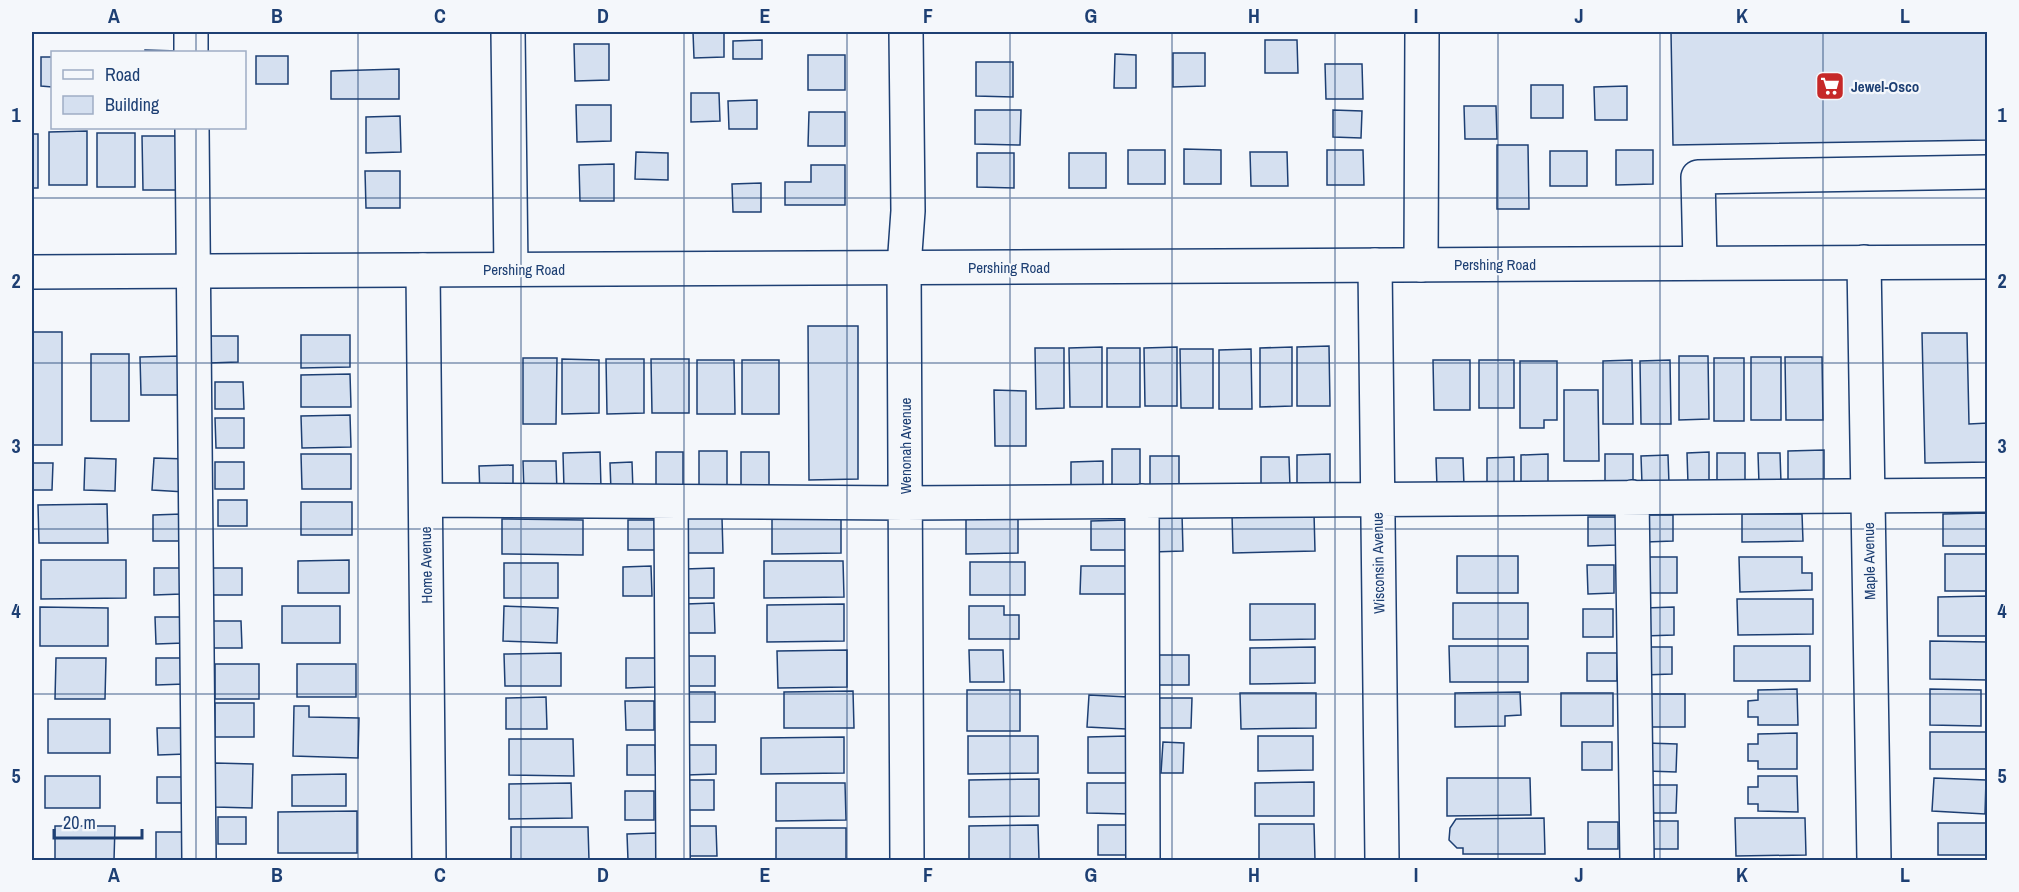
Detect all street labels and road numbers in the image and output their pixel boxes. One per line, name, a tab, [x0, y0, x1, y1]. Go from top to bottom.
street label: Pershing Road	[1454, 254, 1536, 275]
street label: Pershing Road	[968, 257, 1050, 278]
street label: Pershing Road	[483, 259, 565, 280]
street label: Wenonah Avenue	[895, 398, 916, 494]
street label: Wisconsin Avenue	[1367, 512, 1389, 614]
street label: Maple Avenue	[1858, 522, 1880, 600]
street label: Home Avenue	[415, 526, 437, 604]

